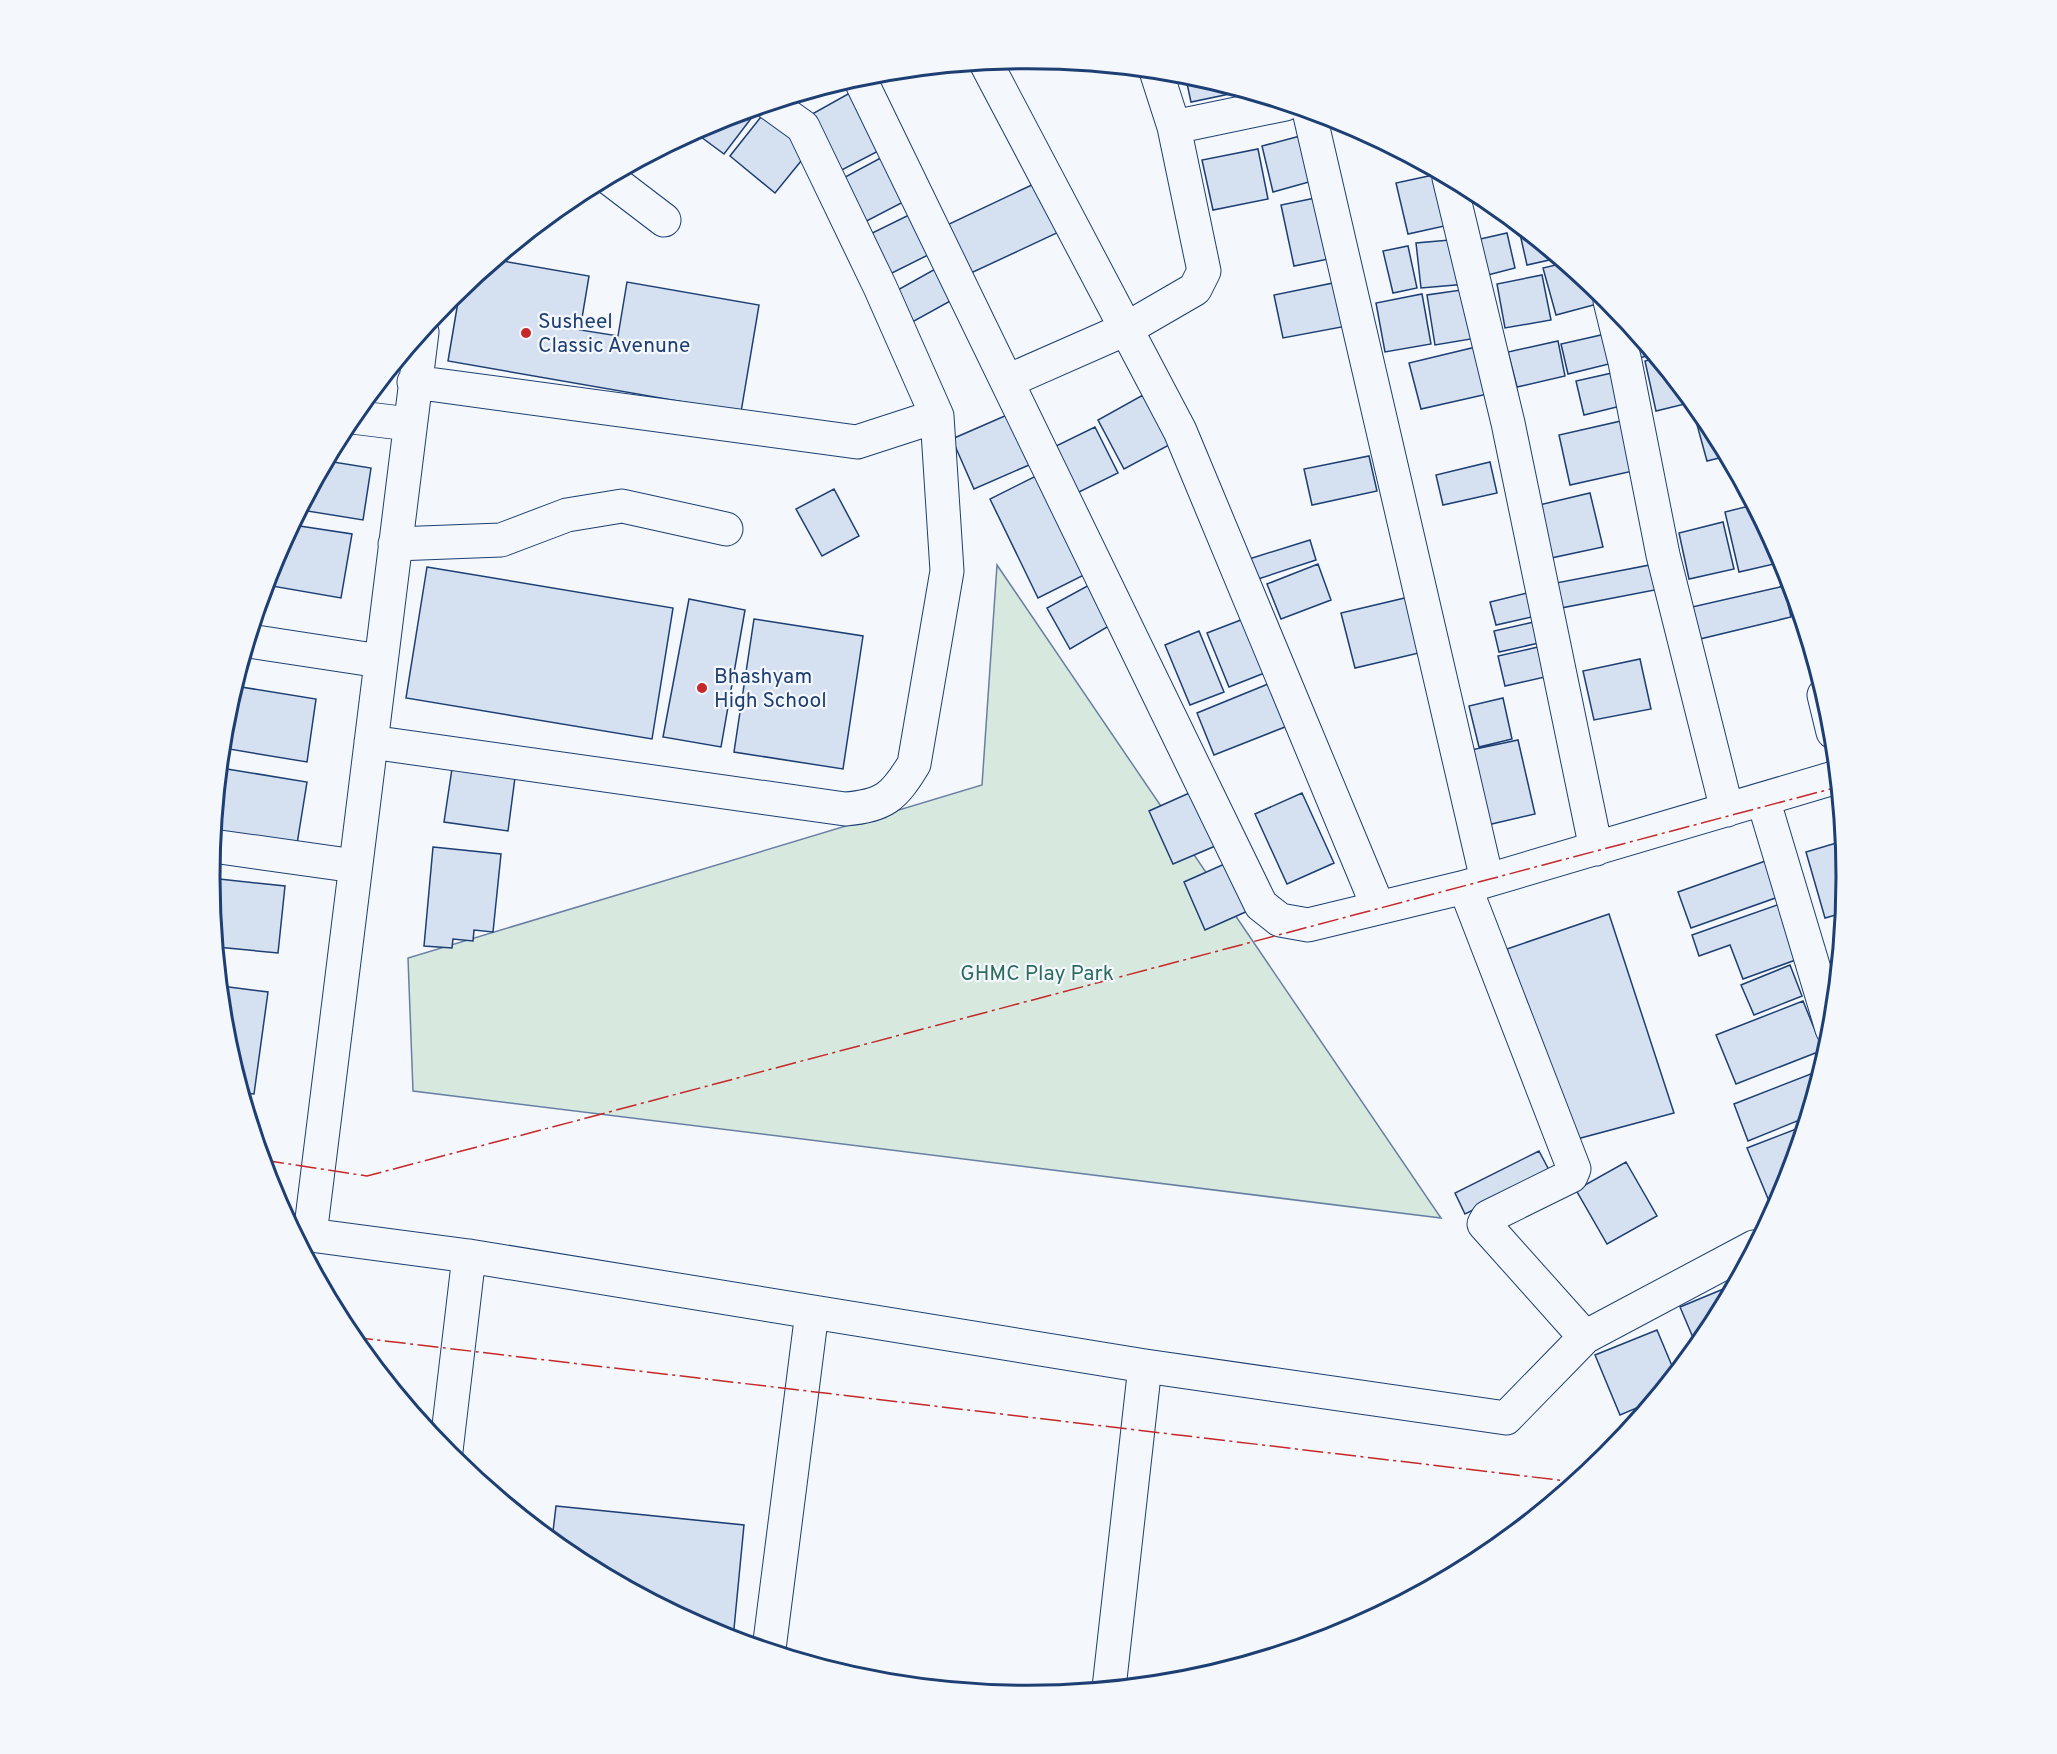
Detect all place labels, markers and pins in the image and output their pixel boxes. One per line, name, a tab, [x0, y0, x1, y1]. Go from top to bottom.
place label: Susheel Classic Avenune	[538, 309, 690, 360]
marker: Susheel Classic Avenune	[519, 326, 533, 340]
place label: Bhashyam High School	[714, 664, 827, 715]
marker: Bhashyam High School	[695, 681, 709, 695]

